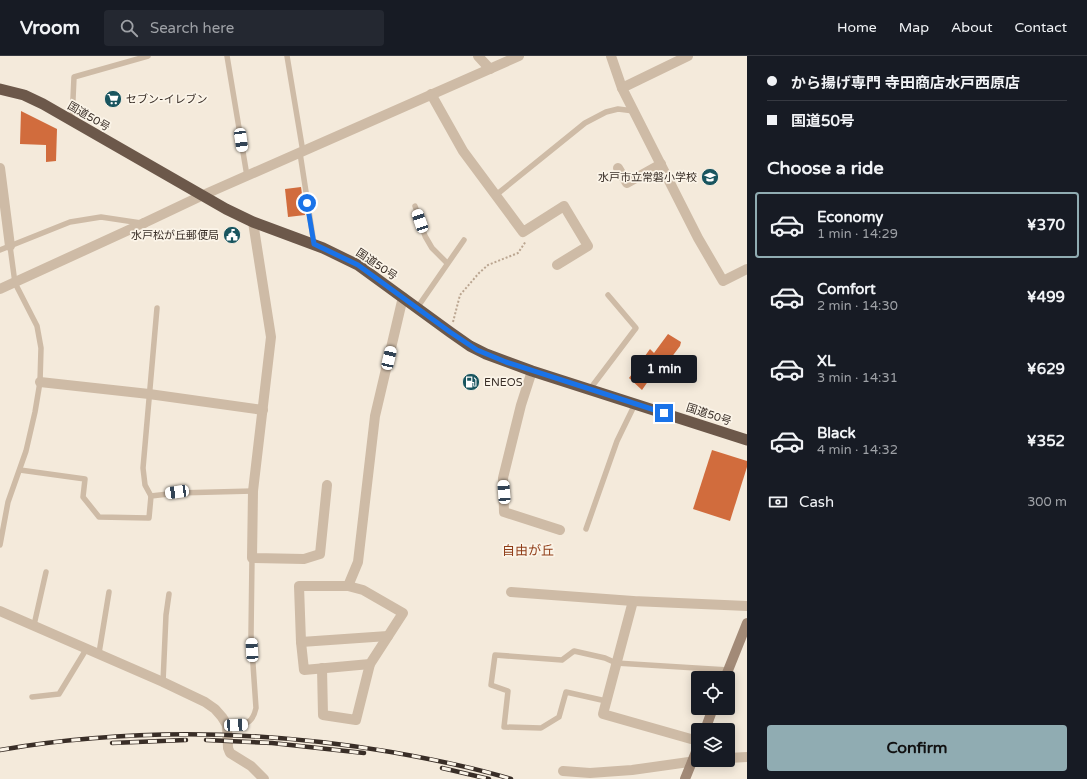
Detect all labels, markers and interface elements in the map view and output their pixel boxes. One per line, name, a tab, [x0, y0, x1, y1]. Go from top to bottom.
search box	[104, 10, 384, 46]
text: Vroom	[20, 17, 80, 39]
icon: search	[118, 17, 140, 39]
text: Search here	[150, 19, 234, 37]
text: Home	[837, 19, 877, 36]
text: Map	[899, 19, 929, 36]
text: About	[951, 19, 993, 36]
text: Contact	[1015, 19, 1067, 36]
text: から揚げ専門 寺田商店水戸西原店	[791, 74, 1020, 92]
supermarket icon: セブン-イレブン	[103, 89, 123, 109]
place label: セブン-イレブン	[126, 93, 208, 106]
street label: 国道50号	[65, 99, 112, 134]
text: 国道50号	[791, 112, 855, 130]
car	[233, 127, 249, 153]
text: Choose a ride	[767, 157, 884, 179]
school or university icon: 水戸市立常磐小学校	[700, 167, 720, 187]
place label: 水戸市立常磐小学校	[598, 171, 697, 184]
route start	[298, 194, 316, 212]
icon: car	[769, 207, 805, 243]
car	[410, 208, 430, 234]
text: Economy	[817, 208, 883, 226]
text: ¥370	[1027, 216, 1065, 234]
public building icon: 水戸松が丘郵便局	[222, 225, 242, 245]
text: 1 min · 14:29	[817, 226, 898, 242]
place label: 水戸松が丘郵便局	[131, 229, 219, 242]
street label: 国道50号	[354, 246, 400, 283]
icon: car	[769, 279, 805, 315]
text: Comfort	[817, 280, 876, 298]
text: ¥499	[1027, 288, 1065, 306]
text: 2 min · 14:30	[817, 298, 898, 314]
car	[380, 345, 398, 371]
icon: car	[769, 351, 805, 387]
text: XL	[817, 352, 836, 370]
callout: 1 min	[631, 355, 697, 383]
text: ¥629	[1027, 360, 1065, 378]
text: 1 min	[647, 361, 681, 377]
text: 3 min · 14:31	[817, 370, 898, 386]
fuel station icon: ENEOS	[461, 372, 481, 392]
place label: ENEOS	[484, 376, 523, 389]
street label: 国道50号	[685, 401, 733, 428]
route end	[655, 404, 673, 422]
icon: car	[769, 423, 805, 459]
text: Black	[817, 424, 856, 442]
text: ¥352	[1027, 432, 1065, 450]
text: 4 min · 14:32	[817, 442, 898, 458]
car	[497, 480, 511, 504]
car	[164, 484, 190, 500]
icon: cash	[767, 491, 789, 513]
text: Cash	[799, 493, 834, 511]
text: 300 m	[1027, 494, 1067, 510]
district label: 自由が丘	[502, 543, 554, 559]
car	[245, 638, 259, 662]
map controls	[691, 671, 735, 767]
button: locate	[691, 671, 735, 715]
car	[224, 718, 248, 732]
button: layers	[691, 723, 735, 767]
button: Confirm	[767, 725, 1067, 771]

